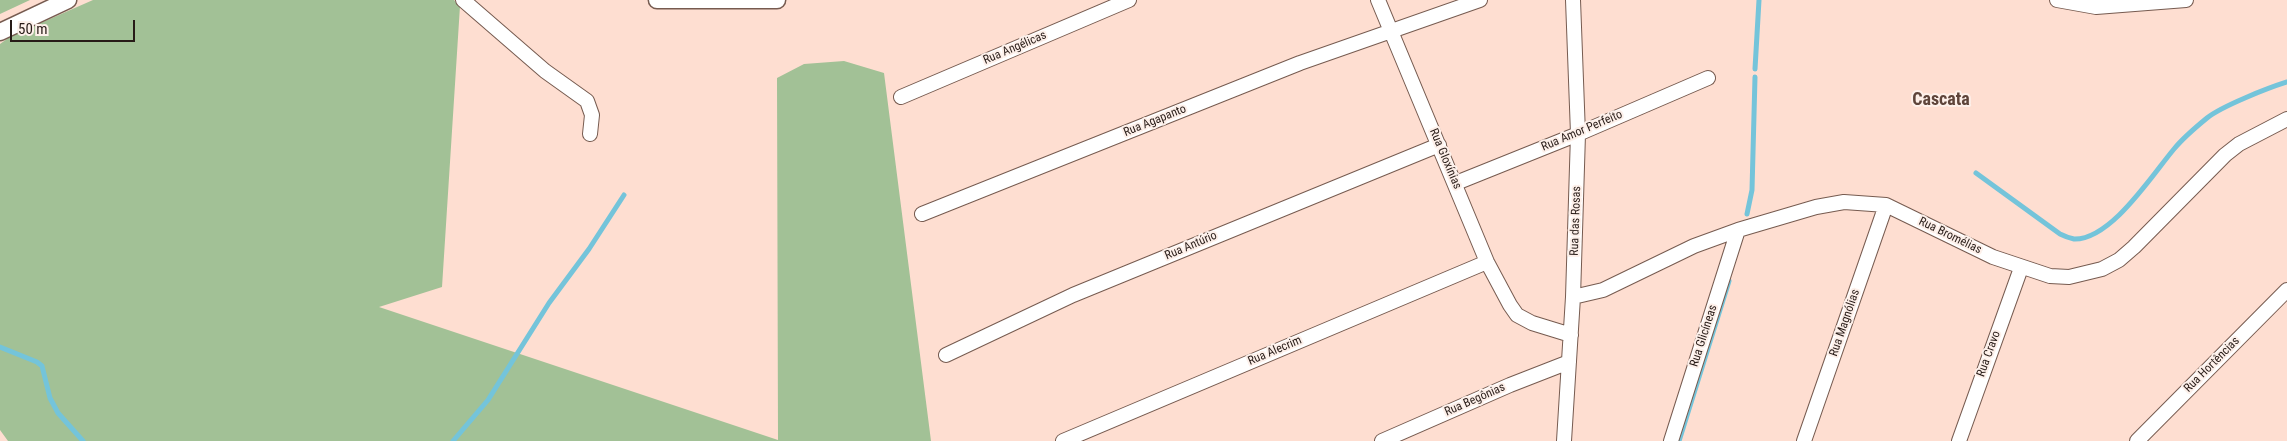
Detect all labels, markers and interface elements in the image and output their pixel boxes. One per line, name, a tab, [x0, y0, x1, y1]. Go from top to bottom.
scale bar	[12, 10, 138, 42]
text: 50 m	[18, 20, 48, 38]
street label: Rua Angélicas	[981, 28, 1049, 68]
district label: Cascata	[1912, 89, 1970, 111]
street label: Rua Agapanto	[1122, 102, 1188, 140]
street label: Rua Amor Perfeito	[1539, 107, 1625, 155]
street label: Rua Gloxínias	[1426, 127, 1464, 191]
street label: Rua das Rosas	[1568, 186, 1584, 256]
street label: Rua Bromélias	[1916, 215, 1984, 257]
street label: Rua Antúrio	[1163, 229, 1219, 263]
street label: Rua Magnólias	[1827, 288, 1863, 358]
street label: Rua Glicíneas	[1687, 303, 1721, 369]
street label: Rua Cravo	[1974, 329, 2004, 379]
street label: Rua Alecrim	[1246, 333, 1304, 369]
street label: Rua Hortências	[2181, 334, 2243, 396]
street label: Rua Begônias	[1443, 380, 1507, 420]

